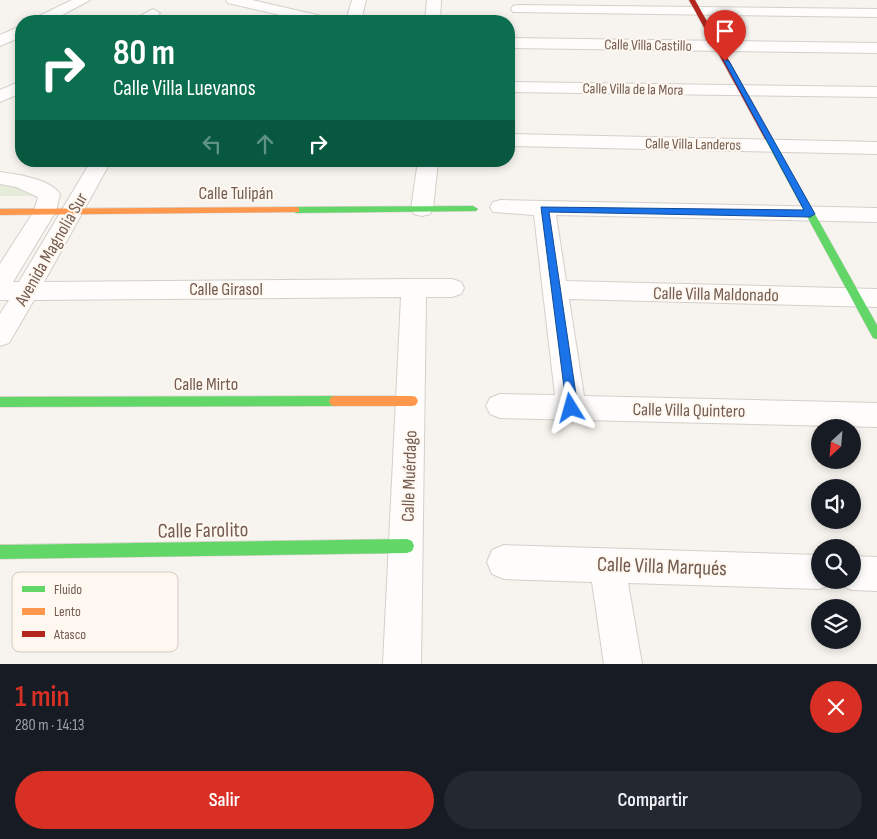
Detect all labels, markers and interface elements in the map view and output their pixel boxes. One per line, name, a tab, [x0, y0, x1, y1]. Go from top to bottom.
pin	[704, 10, 746, 61]
icon: arrive	[711, 17, 739, 45]
text: 80 m	[113, 32, 175, 75]
icon: right	[30, 35, 95, 100]
street label: Calle Villa Castillo	[604, 35, 692, 56]
text: Calle Villa Luevanos	[113, 75, 256, 102]
street label: Calle Villa de la Mora	[582, 79, 684, 100]
icon: left	[198, 130, 226, 158]
icon: ahead	[251, 130, 279, 158]
icon: right	[304, 130, 332, 158]
street label: Calle Villa Landeros	[645, 134, 741, 155]
street label: Calle Tulipán	[199, 183, 273, 204]
street label: Avenida Magnolia Sur	[10, 189, 92, 310]
street label: Calle Girasol	[189, 279, 263, 300]
street label: Calle Villa Maldonado	[653, 283, 779, 306]
street label: Calle Mirto	[174, 374, 238, 395]
position arrow	[544, 381, 596, 433]
street label: Calle Villa Quintero	[633, 399, 745, 422]
north arrow	[811, 419, 861, 469]
map controls	[811, 419, 861, 649]
street label: Calle Muérdago	[397, 430, 422, 522]
button: sound	[811, 479, 861, 529]
street label: Calle Farolito	[157, 517, 249, 544]
button: search	[811, 539, 861, 589]
street label: Calle Villa Marqués	[597, 552, 727, 581]
legend	[12, 572, 178, 652]
text: Fluido	[54, 581, 82, 598]
button: layers	[811, 599, 861, 649]
text: Lento	[54, 603, 81, 620]
text: Atasco	[53, 626, 86, 643]
text: 1 min	[15, 679, 70, 715]
button: close	[810, 681, 862, 733]
text: 280 m · 14:13	[15, 716, 84, 735]
button: Salir	[15, 771, 434, 829]
button: Compartir	[444, 771, 862, 829]

